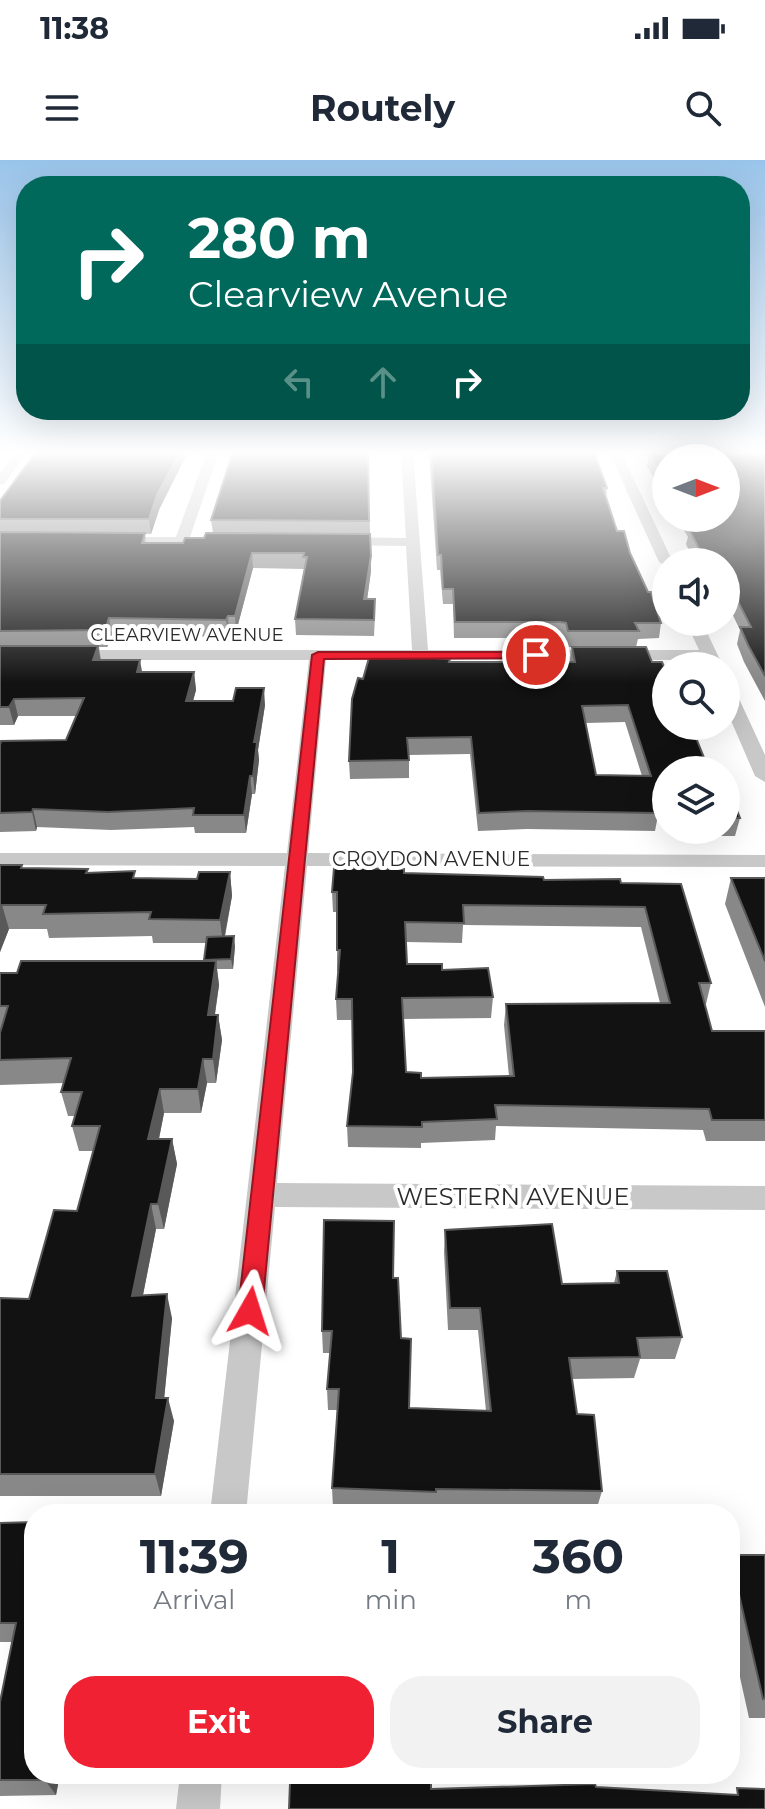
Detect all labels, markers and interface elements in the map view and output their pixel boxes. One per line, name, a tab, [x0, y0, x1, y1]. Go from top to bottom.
text: 11:38	[40, 10, 109, 47]
icon: menu	[40, 86, 84, 130]
text: Routely	[310, 86, 455, 130]
icon: search	[681, 86, 725, 130]
text: 280 m	[188, 204, 371, 272]
icon: right	[56, 208, 160, 312]
text: Clearview Avenue	[188, 272, 508, 316]
icon: left	[277, 360, 321, 404]
icon: ahead	[361, 360, 405, 404]
icon: right	[445, 360, 489, 404]
north arrow	[652, 444, 740, 532]
map controls	[652, 444, 740, 844]
button: sound	[652, 548, 740, 636]
pin	[502, 621, 570, 689]
street label: CLEARVIEW AVENUE	[90, 624, 284, 646]
icon: arrive	[514, 633, 558, 677]
button: search	[652, 652, 740, 740]
button: layers	[652, 756, 740, 844]
street label: CROYDON AVENUE	[332, 847, 530, 871]
street label: WESTERN AVENUE	[396, 1182, 630, 1211]
position arrow	[208, 1269, 292, 1353]
text: 11:39	[140, 1527, 249, 1585]
text: 1	[381, 1527, 400, 1585]
text: 360	[533, 1527, 624, 1585]
text: Arrival	[153, 1584, 235, 1616]
text: min	[365, 1584, 417, 1616]
text: m	[565, 1584, 592, 1616]
button: Exit	[64, 1676, 374, 1768]
button: Share	[390, 1676, 700, 1768]

